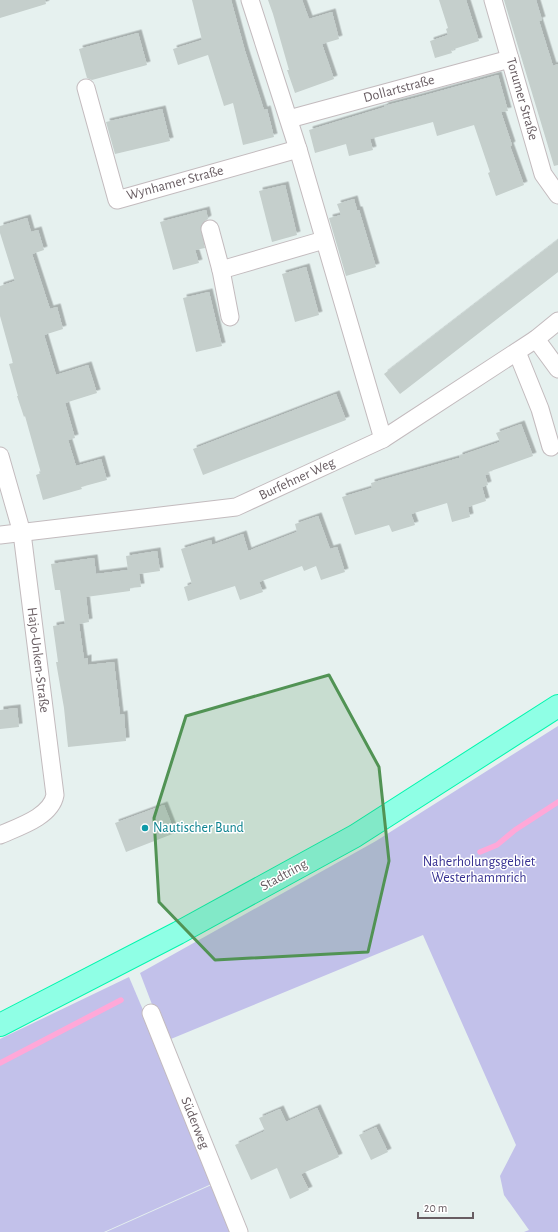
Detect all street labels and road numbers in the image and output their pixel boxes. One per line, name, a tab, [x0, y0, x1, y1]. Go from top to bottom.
street label: Torumer Straße	[504, 56, 540, 142]
street label: Dollartstraße	[362, 73, 436, 105]
street label: Wynhamer Straße	[125, 163, 225, 203]
street label: Burfehner Weg	[257, 455, 337, 503]
street label: Hajo-Unken-Straße	[25, 606, 51, 714]
street label: Stadtring	[258, 856, 310, 894]
street label: Süderweg	[178, 1095, 212, 1151]

